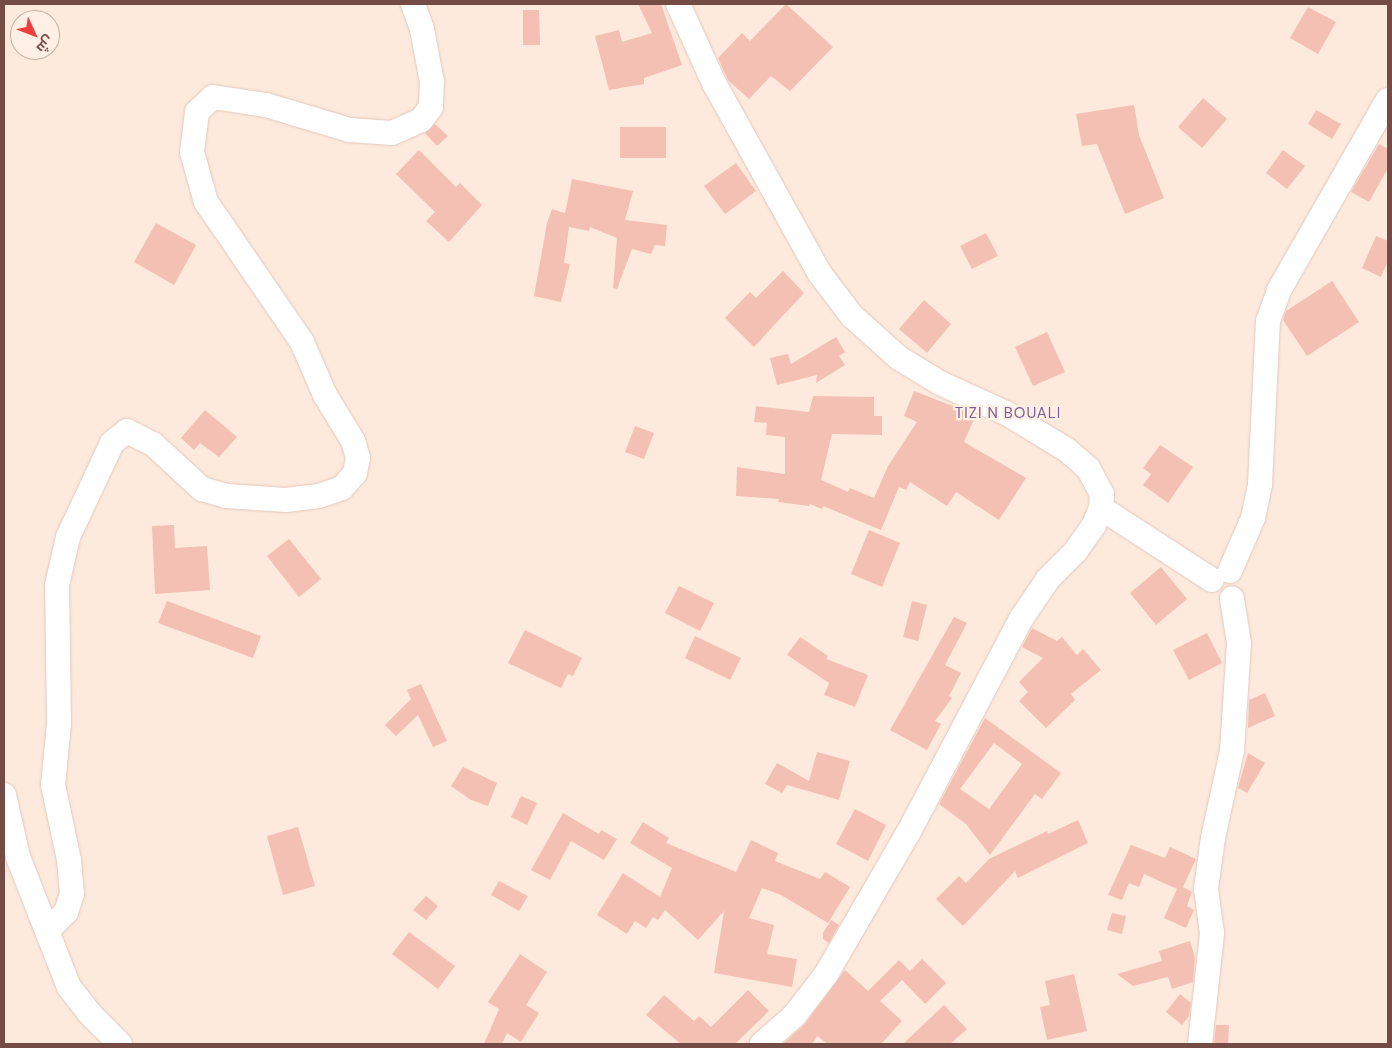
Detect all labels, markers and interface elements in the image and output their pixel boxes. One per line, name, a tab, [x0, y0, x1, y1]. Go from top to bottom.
north arrow	[10, 10, 60, 60]
text: ش	[33, 32, 58, 57]
district label: TIZI N BOUALI	[953, 405, 1063, 423]

